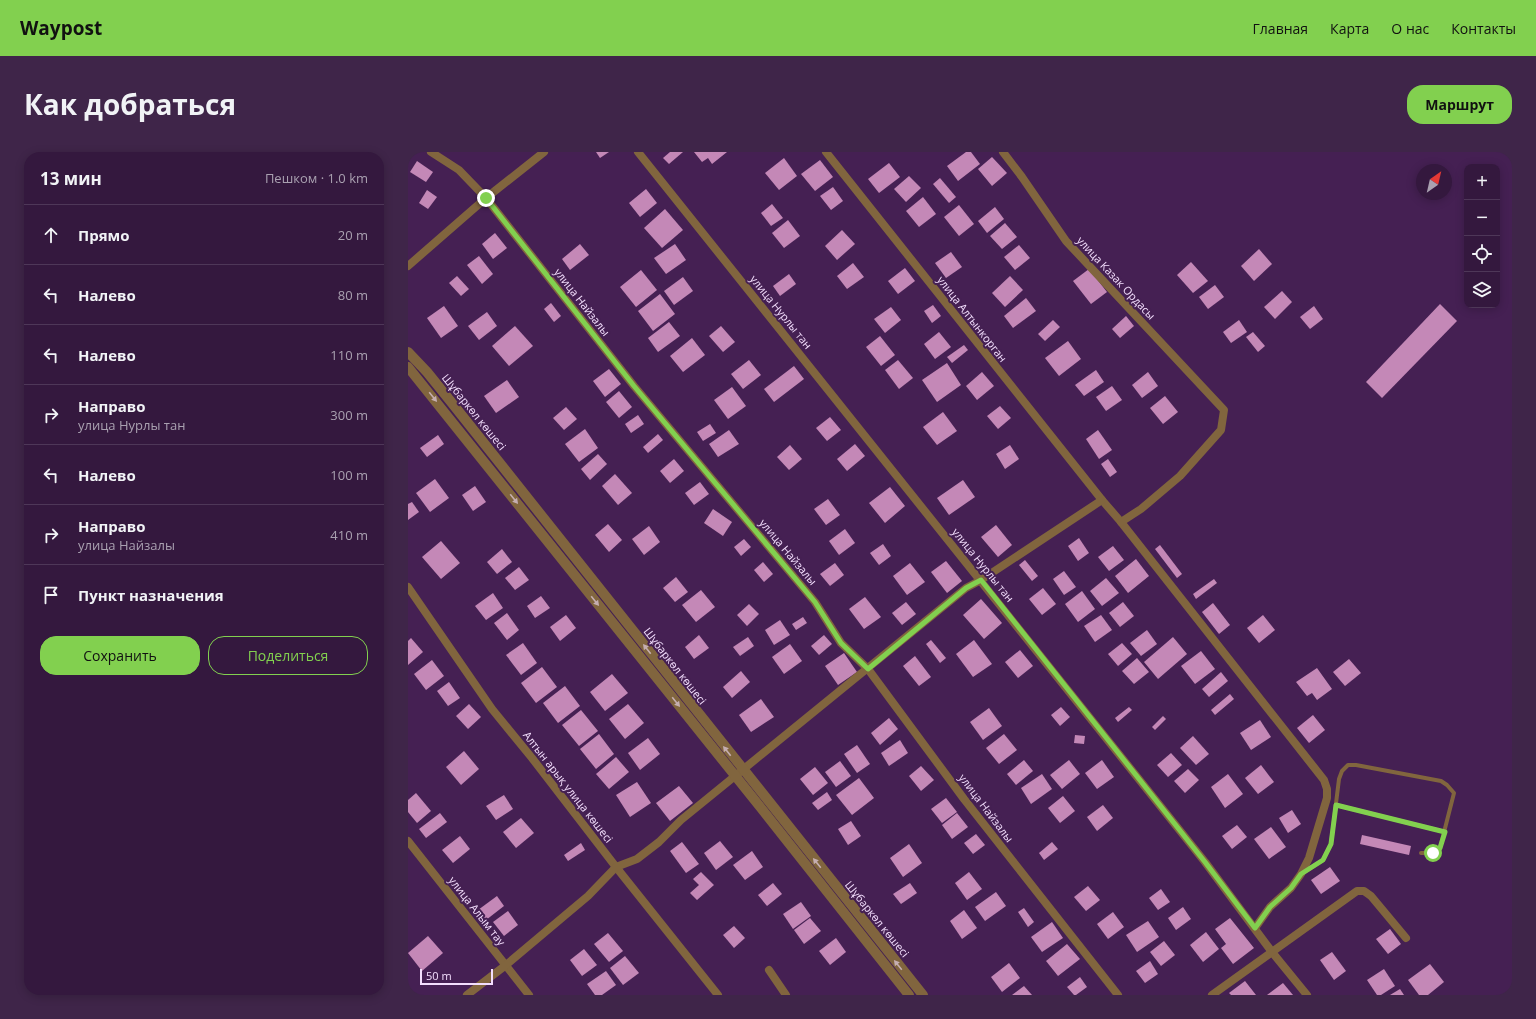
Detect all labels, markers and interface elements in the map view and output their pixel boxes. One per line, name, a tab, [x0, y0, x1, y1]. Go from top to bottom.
text: Waypost	[20, 15, 102, 41]
text: Главная	[1253, 19, 1308, 38]
text: Карта	[1330, 19, 1369, 38]
text: О нас	[1391, 19, 1429, 38]
text: Контакты	[1451, 19, 1516, 38]
text: Как добраться	[24, 85, 236, 123]
button: Маршрут	[1407, 85, 1512, 124]
north arrow	[1416, 164, 1452, 200]
map controls	[1464, 164, 1500, 308]
button: +	[1464, 164, 1500, 200]
text: 13 мин	[40, 167, 102, 190]
text: Пешком · 1.0 km	[265, 169, 368, 187]
route end	[477, 189, 495, 207]
button: −	[1464, 200, 1500, 236]
icon: ahead	[40, 224, 62, 246]
text: Прямо	[78, 225, 130, 245]
text: 20 m	[338, 226, 368, 244]
street label: улица Казак Ордасы	[1074, 233, 1159, 323]
button: locate	[1464, 236, 1500, 272]
street label: улица Найзалы	[551, 265, 614, 339]
street label: улица Нурлы тан	[747, 272, 816, 352]
button: layers	[1464, 272, 1500, 308]
street label: улица Алтынкорган	[934, 273, 1011, 365]
icon: left	[40, 284, 62, 306]
text: Налево	[78, 285, 136, 305]
text: 80 m	[338, 286, 368, 304]
icon: left	[40, 344, 62, 366]
text: Налево	[78, 345, 136, 365]
text: 110 m	[330, 346, 368, 364]
street label: Шұбаркөл көшесі	[439, 370, 510, 453]
one-way arrow	[429, 392, 437, 403]
text: Направо	[78, 396, 146, 416]
icon: right	[40, 404, 62, 426]
text: 300 m	[330, 406, 368, 424]
text: улица Нурлы тан	[78, 416, 185, 434]
icon: left	[40, 464, 62, 486]
text: Налево	[78, 465, 136, 485]
text: 100 m	[330, 466, 368, 484]
one-way arrow	[510, 493, 518, 504]
street label: улица Найзалы	[756, 515, 820, 588]
text: Направо	[78, 516, 146, 536]
icon: right	[40, 524, 62, 546]
street label: улица Нурлы тан	[949, 525, 1018, 605]
text: 410 m	[330, 526, 368, 544]
text: улица Найзалы	[78, 536, 175, 554]
icon: arrive	[40, 584, 62, 606]
text: Пункт назначения	[78, 585, 224, 605]
one-way arrow	[591, 595, 600, 606]
street label: Шұбаркөл көшесі	[641, 624, 710, 707]
button: Сохранить	[40, 636, 200, 675]
button: Поделиться	[208, 636, 368, 675]
one-way arrow	[642, 643, 651, 654]
one-way arrow	[672, 697, 681, 708]
street label: Алтын арық улица көшесі	[520, 728, 617, 846]
one-way arrow	[723, 745, 732, 756]
street label: улица Найзалы	[956, 770, 1017, 845]
route start	[1424, 844, 1442, 862]
one-way arrow	[813, 858, 822, 869]
street label: улица Алым тау	[446, 873, 509, 949]
street label: Шұбаркөл көшесі	[842, 877, 913, 960]
one-way arrow	[894, 959, 903, 970]
scale bar	[420, 967, 493, 986]
text: 50 m	[426, 968, 452, 983]

